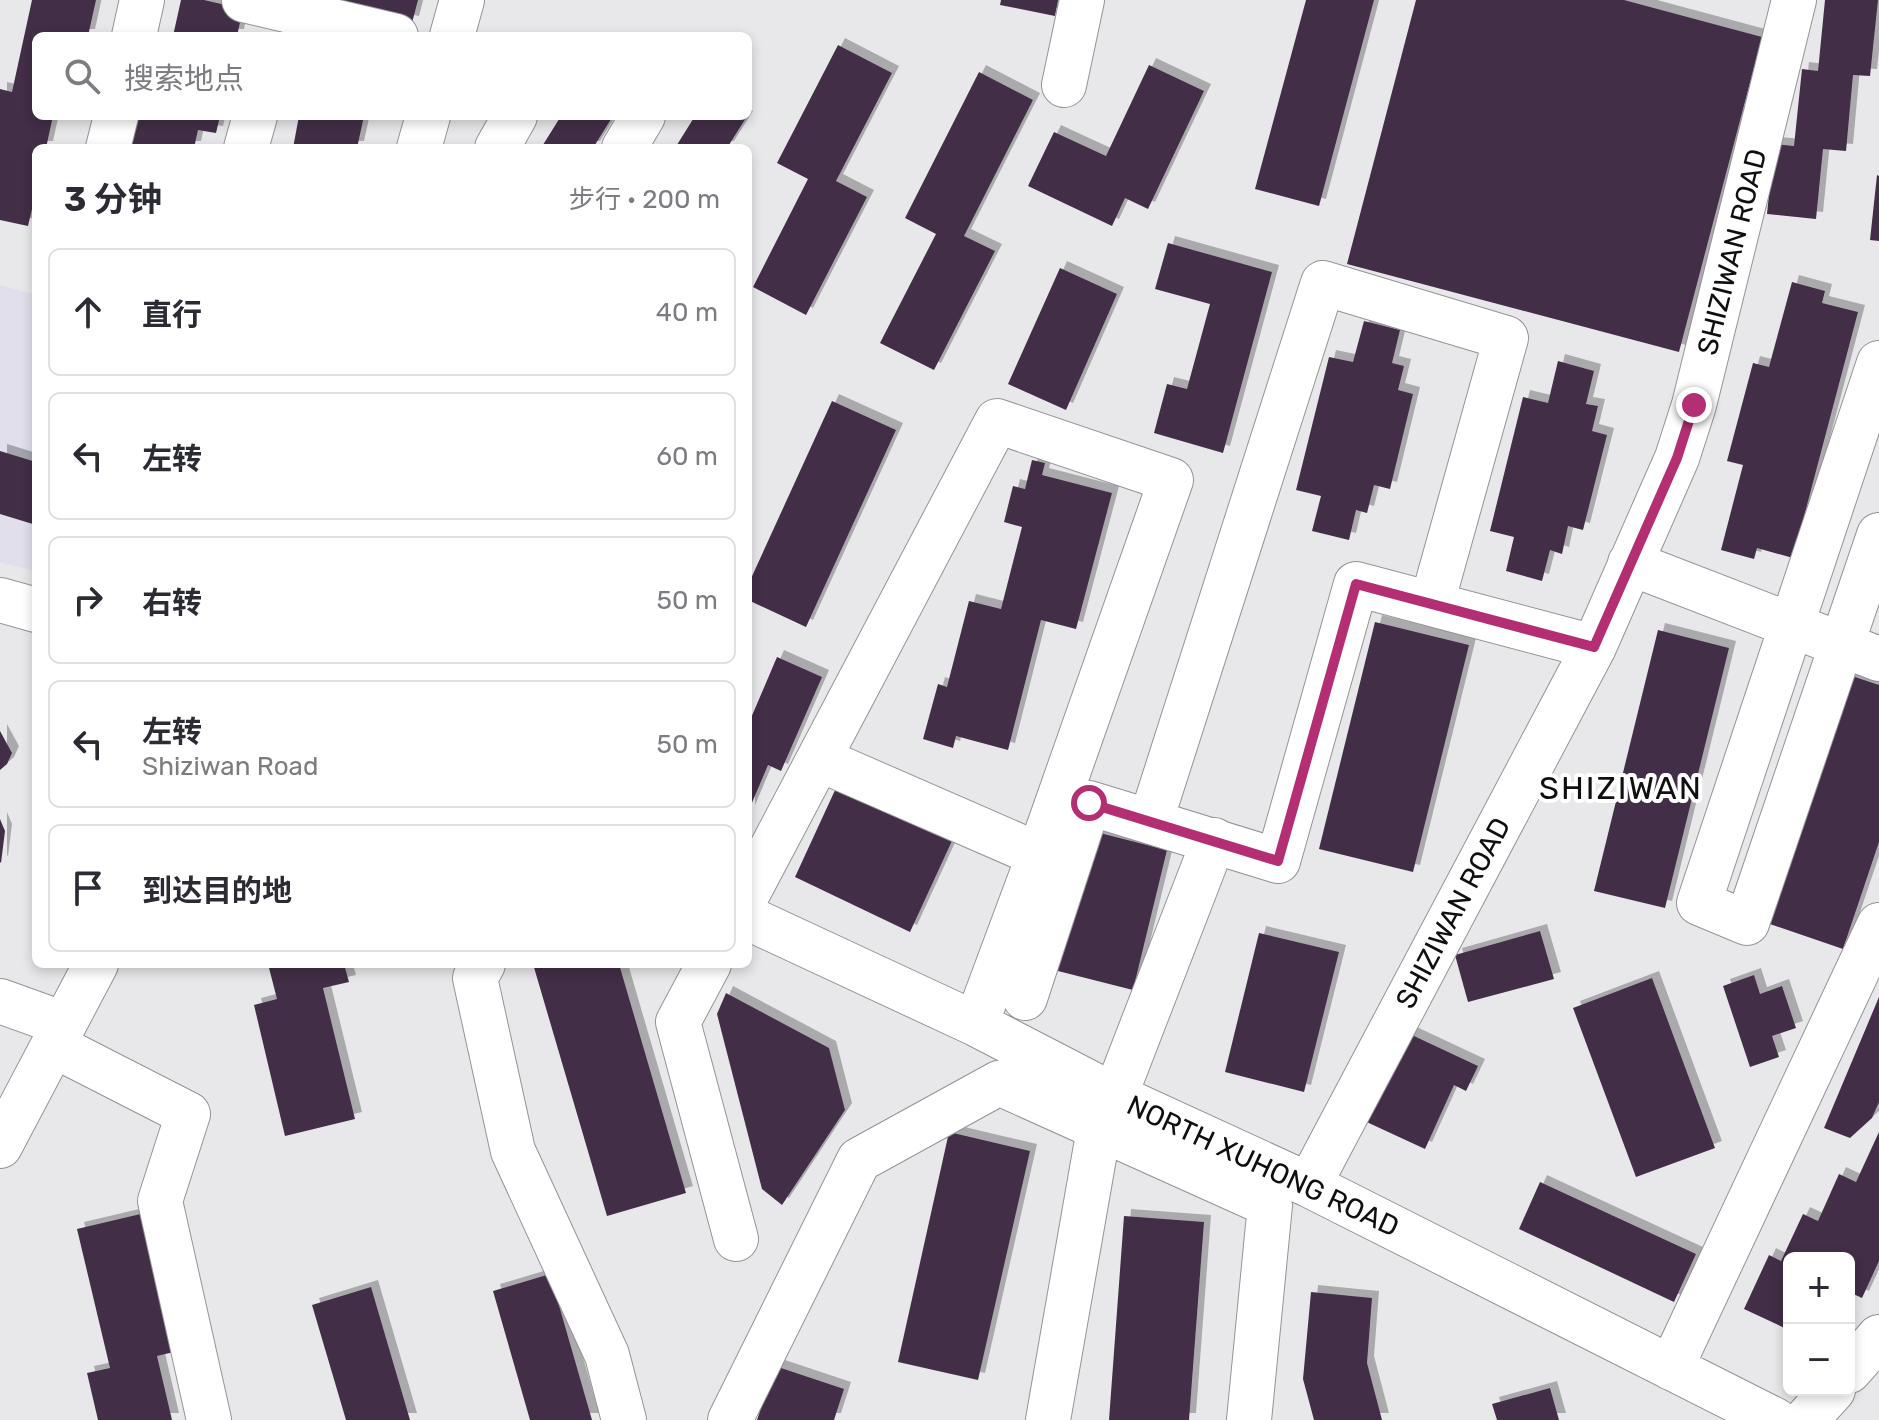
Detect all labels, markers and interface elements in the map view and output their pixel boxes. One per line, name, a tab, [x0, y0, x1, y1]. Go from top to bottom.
search box	[32, 32, 752, 120]
icon: search	[60, 54, 104, 98]
text: 搜索地点	[124, 61, 244, 97]
street label: SHIZIWAN ROAD	[1690, 146, 1774, 358]
text: 3 分钟	[64, 179, 162, 220]
text: 步行 · 200 m	[569, 184, 720, 215]
icon: ahead	[66, 290, 110, 334]
text: 直行	[142, 297, 202, 333]
text: 40 m	[656, 297, 718, 328]
route end	[1676, 387, 1712, 423]
icon: left	[66, 434, 110, 478]
text: 左转	[142, 441, 202, 477]
text: 60 m	[656, 441, 718, 472]
icon: right	[66, 578, 110, 622]
text: 右转	[142, 585, 202, 621]
text: 50 m	[657, 585, 718, 616]
text: 左转	[142, 714, 202, 750]
icon: left	[66, 722, 110, 766]
text: 50 m	[657, 729, 718, 760]
text: Shiziwan Road	[142, 751, 318, 782]
district label: SHIZIWAN	[1539, 769, 1703, 807]
route start	[1071, 785, 1107, 821]
street label: SHIZIWAN ROAD	[1389, 812, 1517, 1014]
icon: arrive	[66, 866, 110, 910]
text: 到达目的地	[142, 873, 292, 909]
street label: NORTH XUHONG ROAD	[1122, 1088, 1404, 1244]
map controls	[1783, 1252, 1855, 1396]
button: +	[1783, 1252, 1855, 1324]
button: −	[1783, 1324, 1855, 1396]

